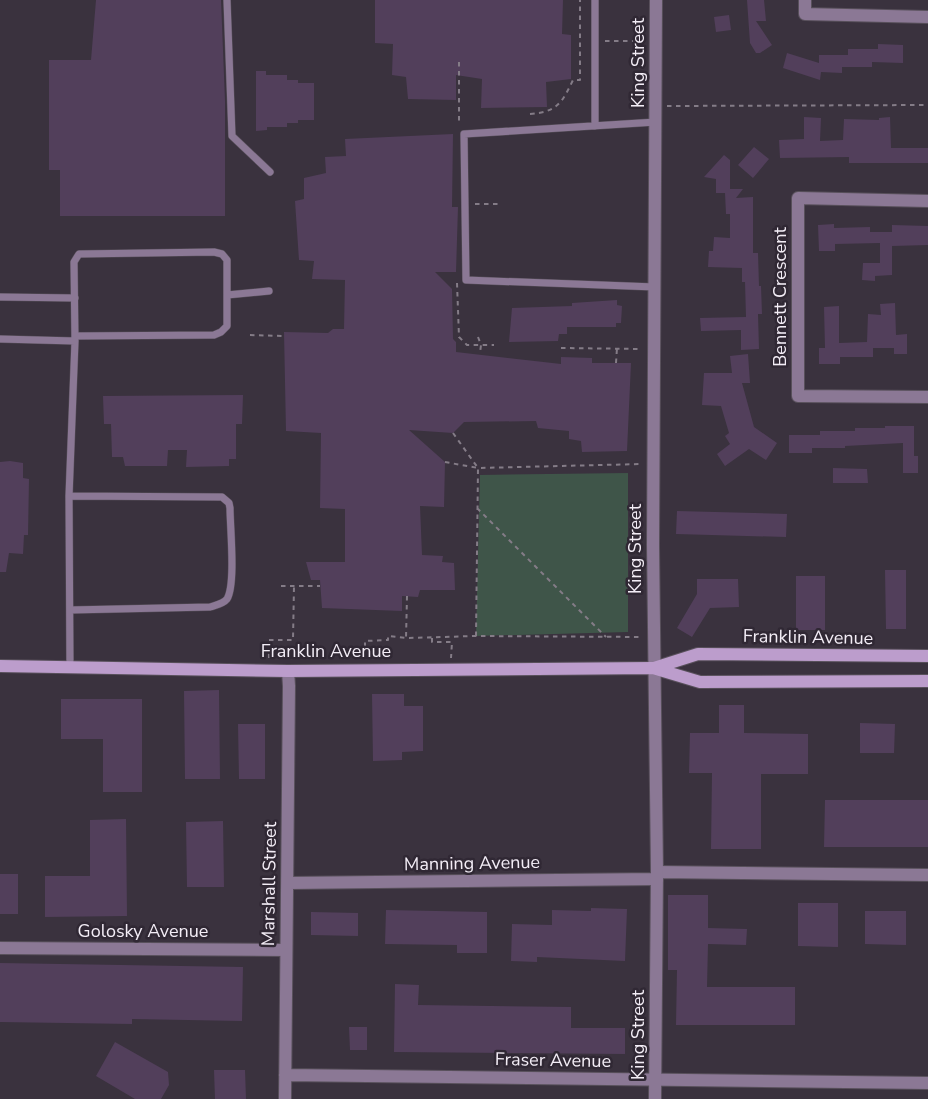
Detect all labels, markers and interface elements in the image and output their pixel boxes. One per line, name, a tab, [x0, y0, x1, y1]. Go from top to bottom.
street label: King Street	[626, 17, 650, 108]
street label: Bennett Crescent	[768, 226, 792, 367]
street label: King Street	[623, 503, 647, 594]
street label: Franklin Avenue	[743, 624, 873, 650]
street label: Franklin Avenue	[261, 639, 391, 663]
street label: Marshall Street	[256, 821, 282, 946]
street label: Manning Avenue	[404, 850, 540, 876]
street label: Golosky Avenue	[78, 919, 208, 943]
street label: King Street	[626, 989, 650, 1080]
street label: Fraser Avenue	[495, 1047, 611, 1073]

